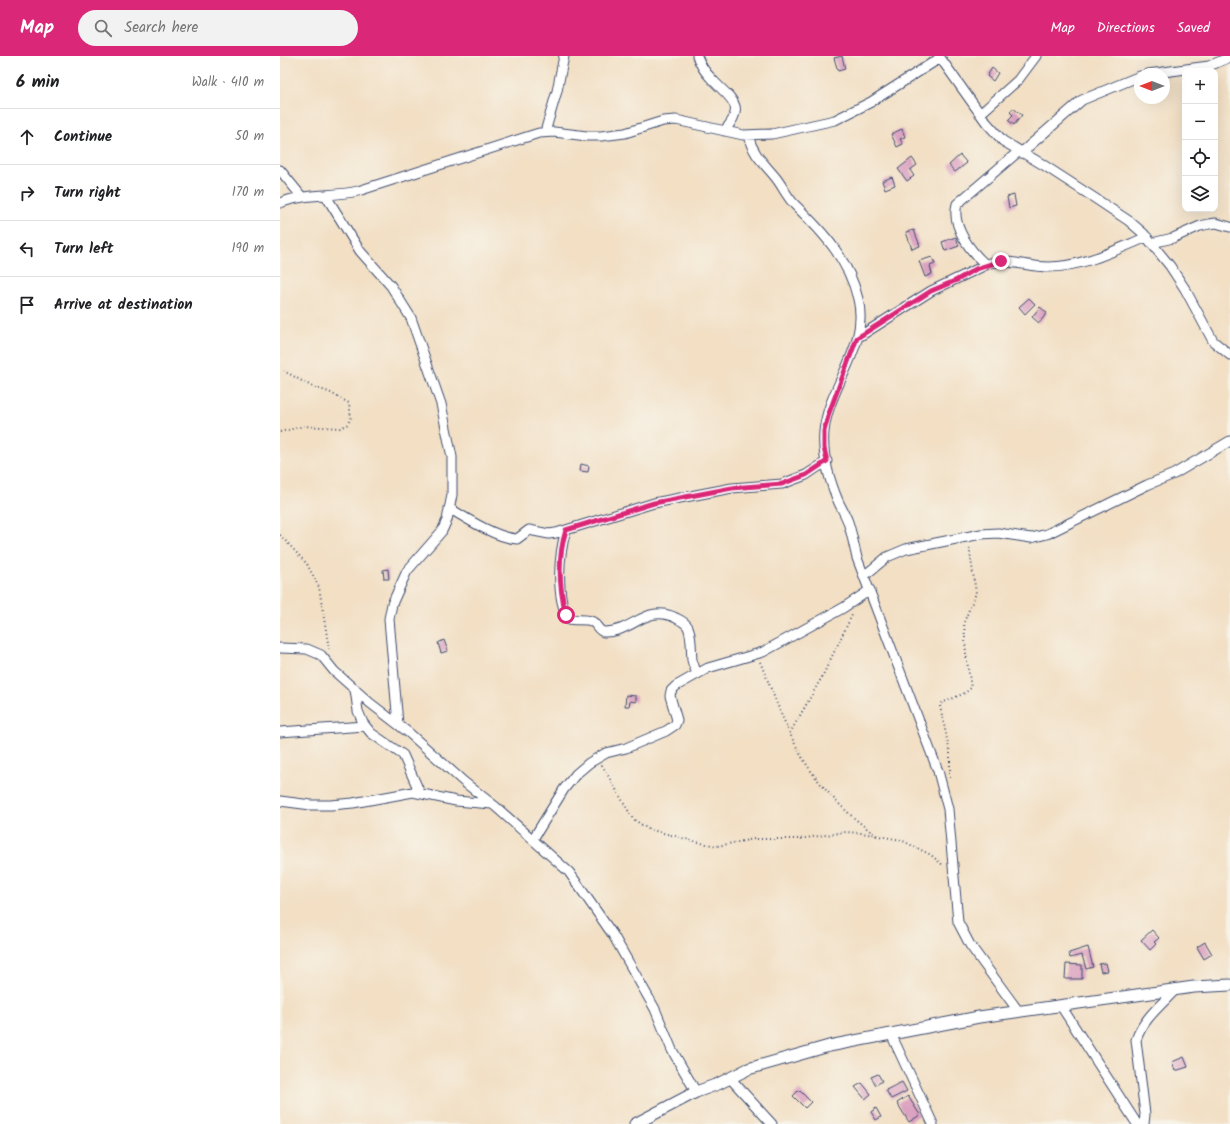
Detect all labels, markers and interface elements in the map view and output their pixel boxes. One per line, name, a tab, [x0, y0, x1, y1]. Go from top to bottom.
search box	[78, 10, 358, 46]
text: Map	[20, 13, 54, 43]
text: Search here	[124, 16, 198, 40]
icon: search	[92, 17, 114, 39]
text: Map	[1050, 17, 1075, 39]
text: Directions	[1097, 17, 1155, 39]
text: Saved	[1177, 17, 1210, 39]
north arrow	[1134, 68, 1170, 104]
map controls	[1182, 68, 1218, 212]
button: +	[1182, 68, 1218, 104]
text: 6 min	[16, 69, 60, 96]
text: Walk · 410 m	[192, 72, 264, 93]
button: −	[1182, 104, 1218, 140]
text: Continue	[54, 125, 112, 149]
icon: ahead	[16, 126, 38, 148]
text: 50 m	[235, 126, 264, 147]
button: locate	[1182, 140, 1218, 176]
button: layers	[1182, 176, 1218, 212]
text: Turn right	[54, 181, 121, 205]
icon: right	[16, 182, 38, 204]
text: 170 m	[232, 182, 264, 203]
text: Turn left	[54, 237, 114, 261]
icon: left	[16, 238, 38, 260]
text: 190 m	[232, 238, 264, 259]
route end	[992, 252, 1010, 270]
text: Arrive at destination	[54, 293, 193, 317]
icon: arrive	[16, 294, 38, 316]
route start	[557, 606, 575, 624]

